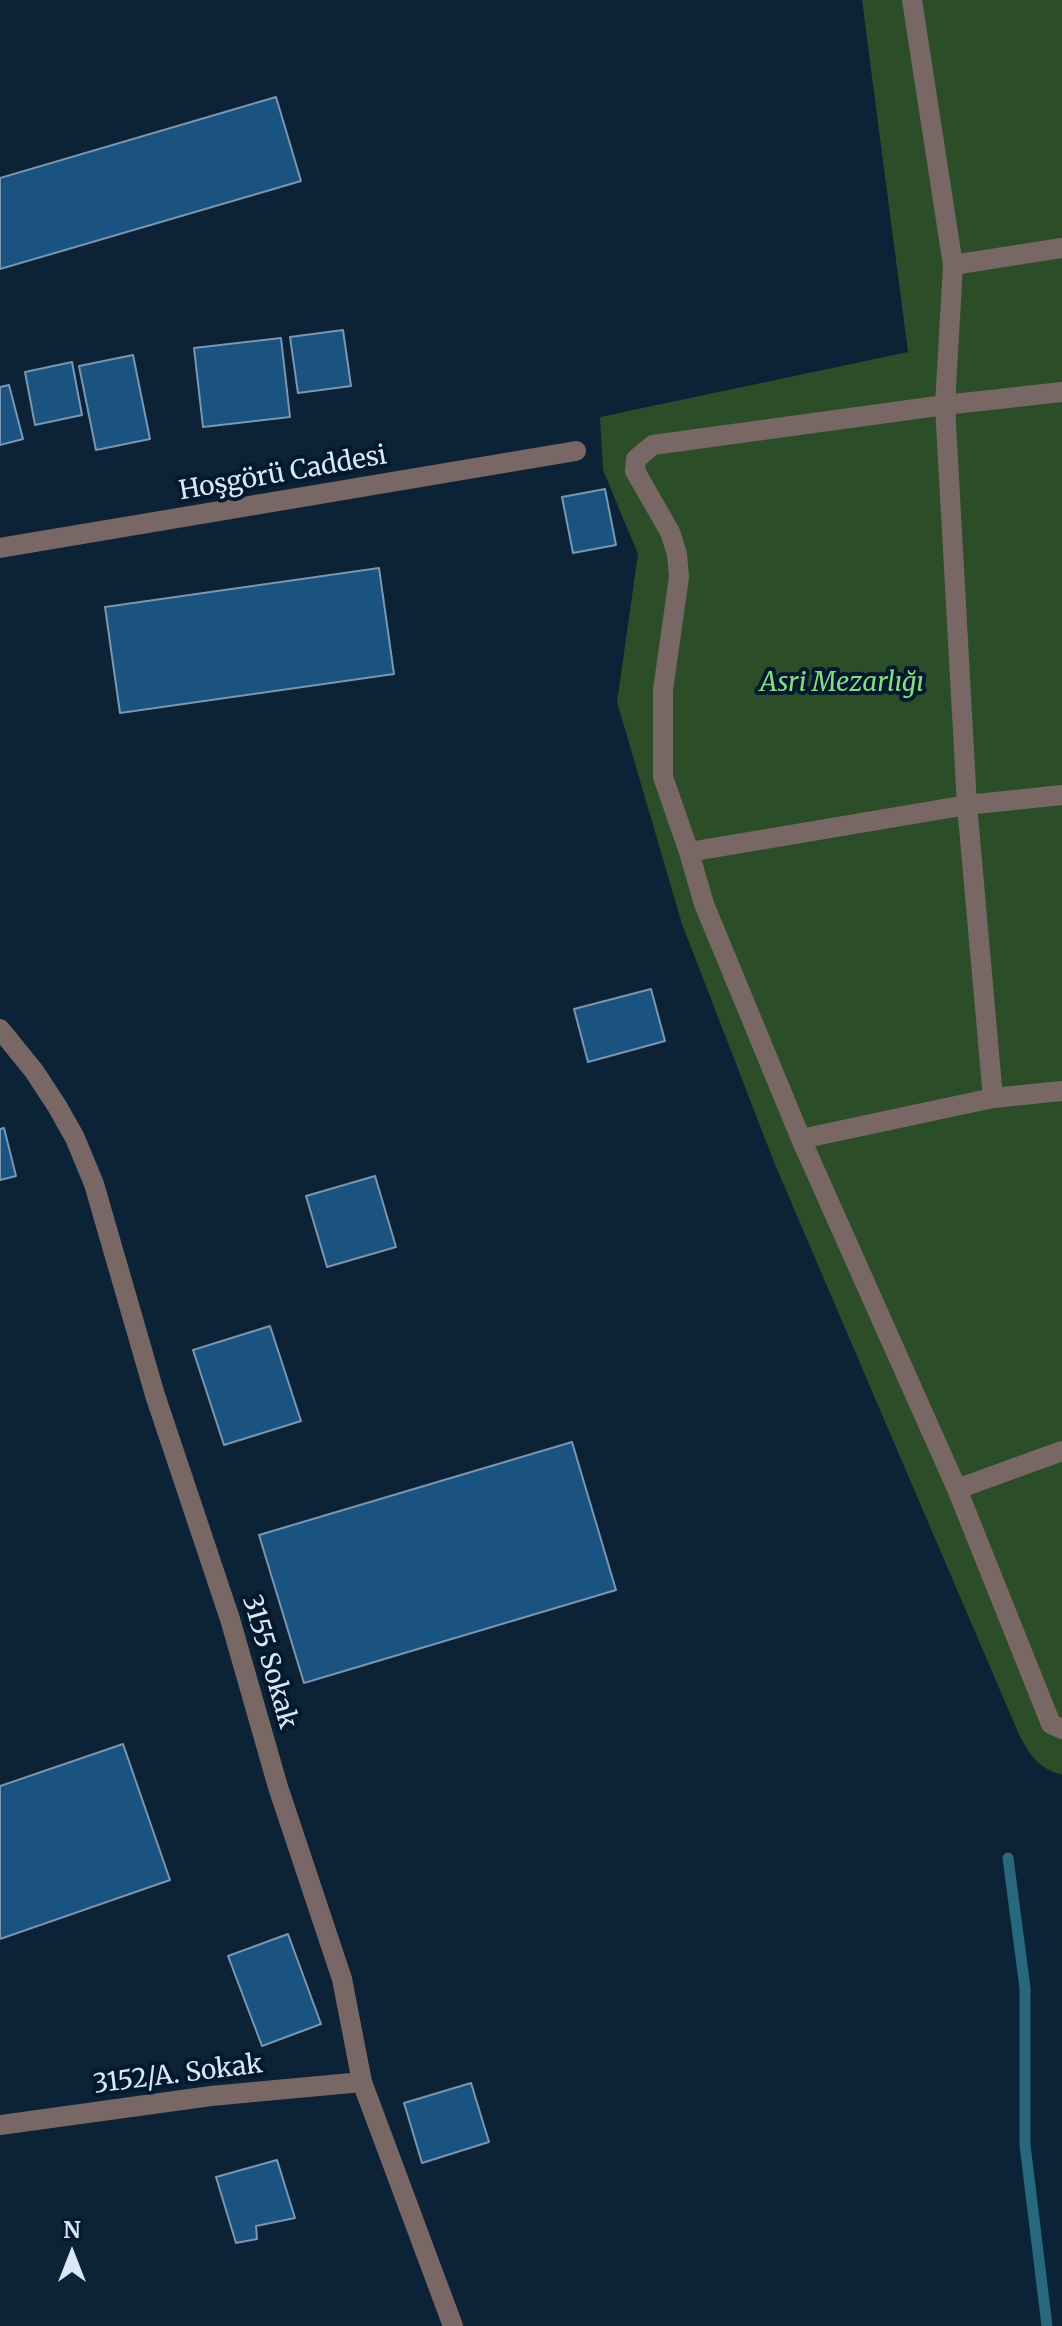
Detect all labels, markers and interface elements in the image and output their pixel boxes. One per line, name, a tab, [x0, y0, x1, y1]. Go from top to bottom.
street label: Hoşgörü Caddesi	[177, 440, 389, 508]
park label: Asri Mezarlığı	[760, 668, 924, 700]
street label: 3155 Sokak	[235, 1592, 303, 1732]
street label: 3152/A. Sokak	[92, 2049, 264, 2101]
north arrow	[32, 2214, 112, 2294]
text: N	[63, 2216, 81, 2244]

